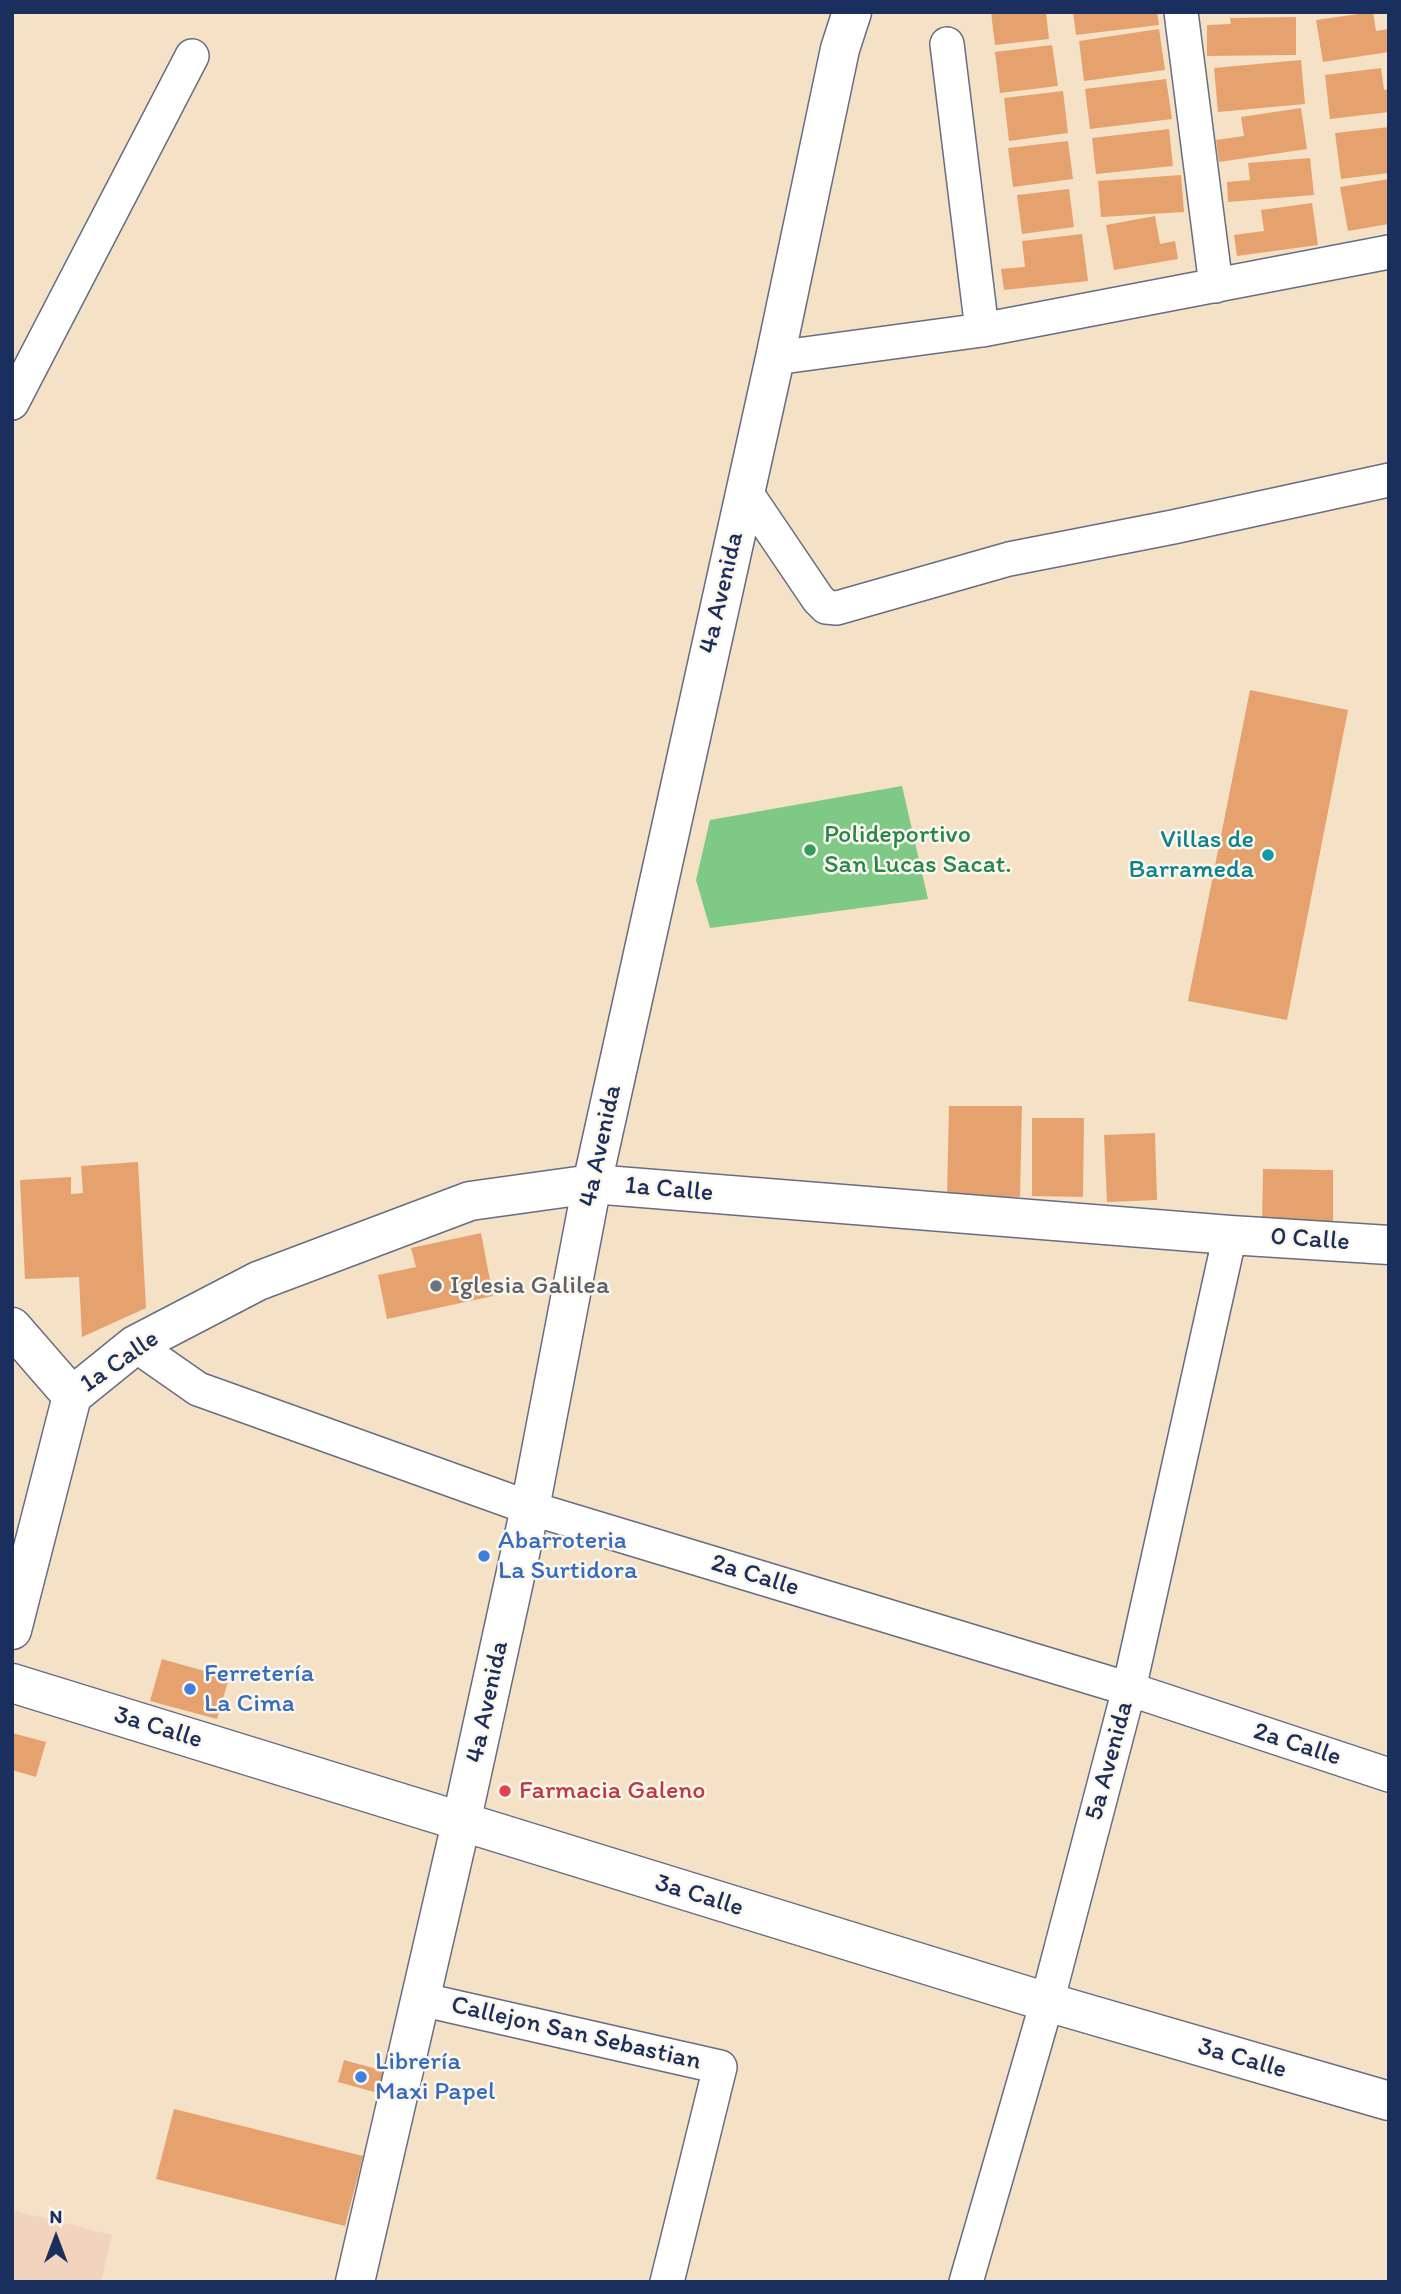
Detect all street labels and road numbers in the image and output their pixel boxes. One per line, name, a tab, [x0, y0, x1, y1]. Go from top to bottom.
street label: 4a Avenida	[693, 529, 751, 657]
street label: 4a Avenida	[573, 1082, 629, 1210]
street label: 1a Calle	[623, 1171, 715, 1209]
street label: 0 Calle	[1269, 1222, 1351, 1258]
street label: 1a Calle	[75, 1324, 165, 1400]
street label: 2a Calle	[707, 1548, 803, 1604]
street label: 4a Avenida	[460, 1638, 516, 1766]
street label: 5a Avenida	[1079, 1698, 1141, 1824]
street label: 3a Calle	[110, 1700, 206, 1756]
street label: 2a Calle	[1249, 1716, 1345, 1774]
street label: 3a Calle	[651, 1868, 747, 1924]
street label: Callejon San Sebastian	[448, 1990, 704, 2078]
street label: 3a Calle	[1194, 2031, 1290, 2087]

